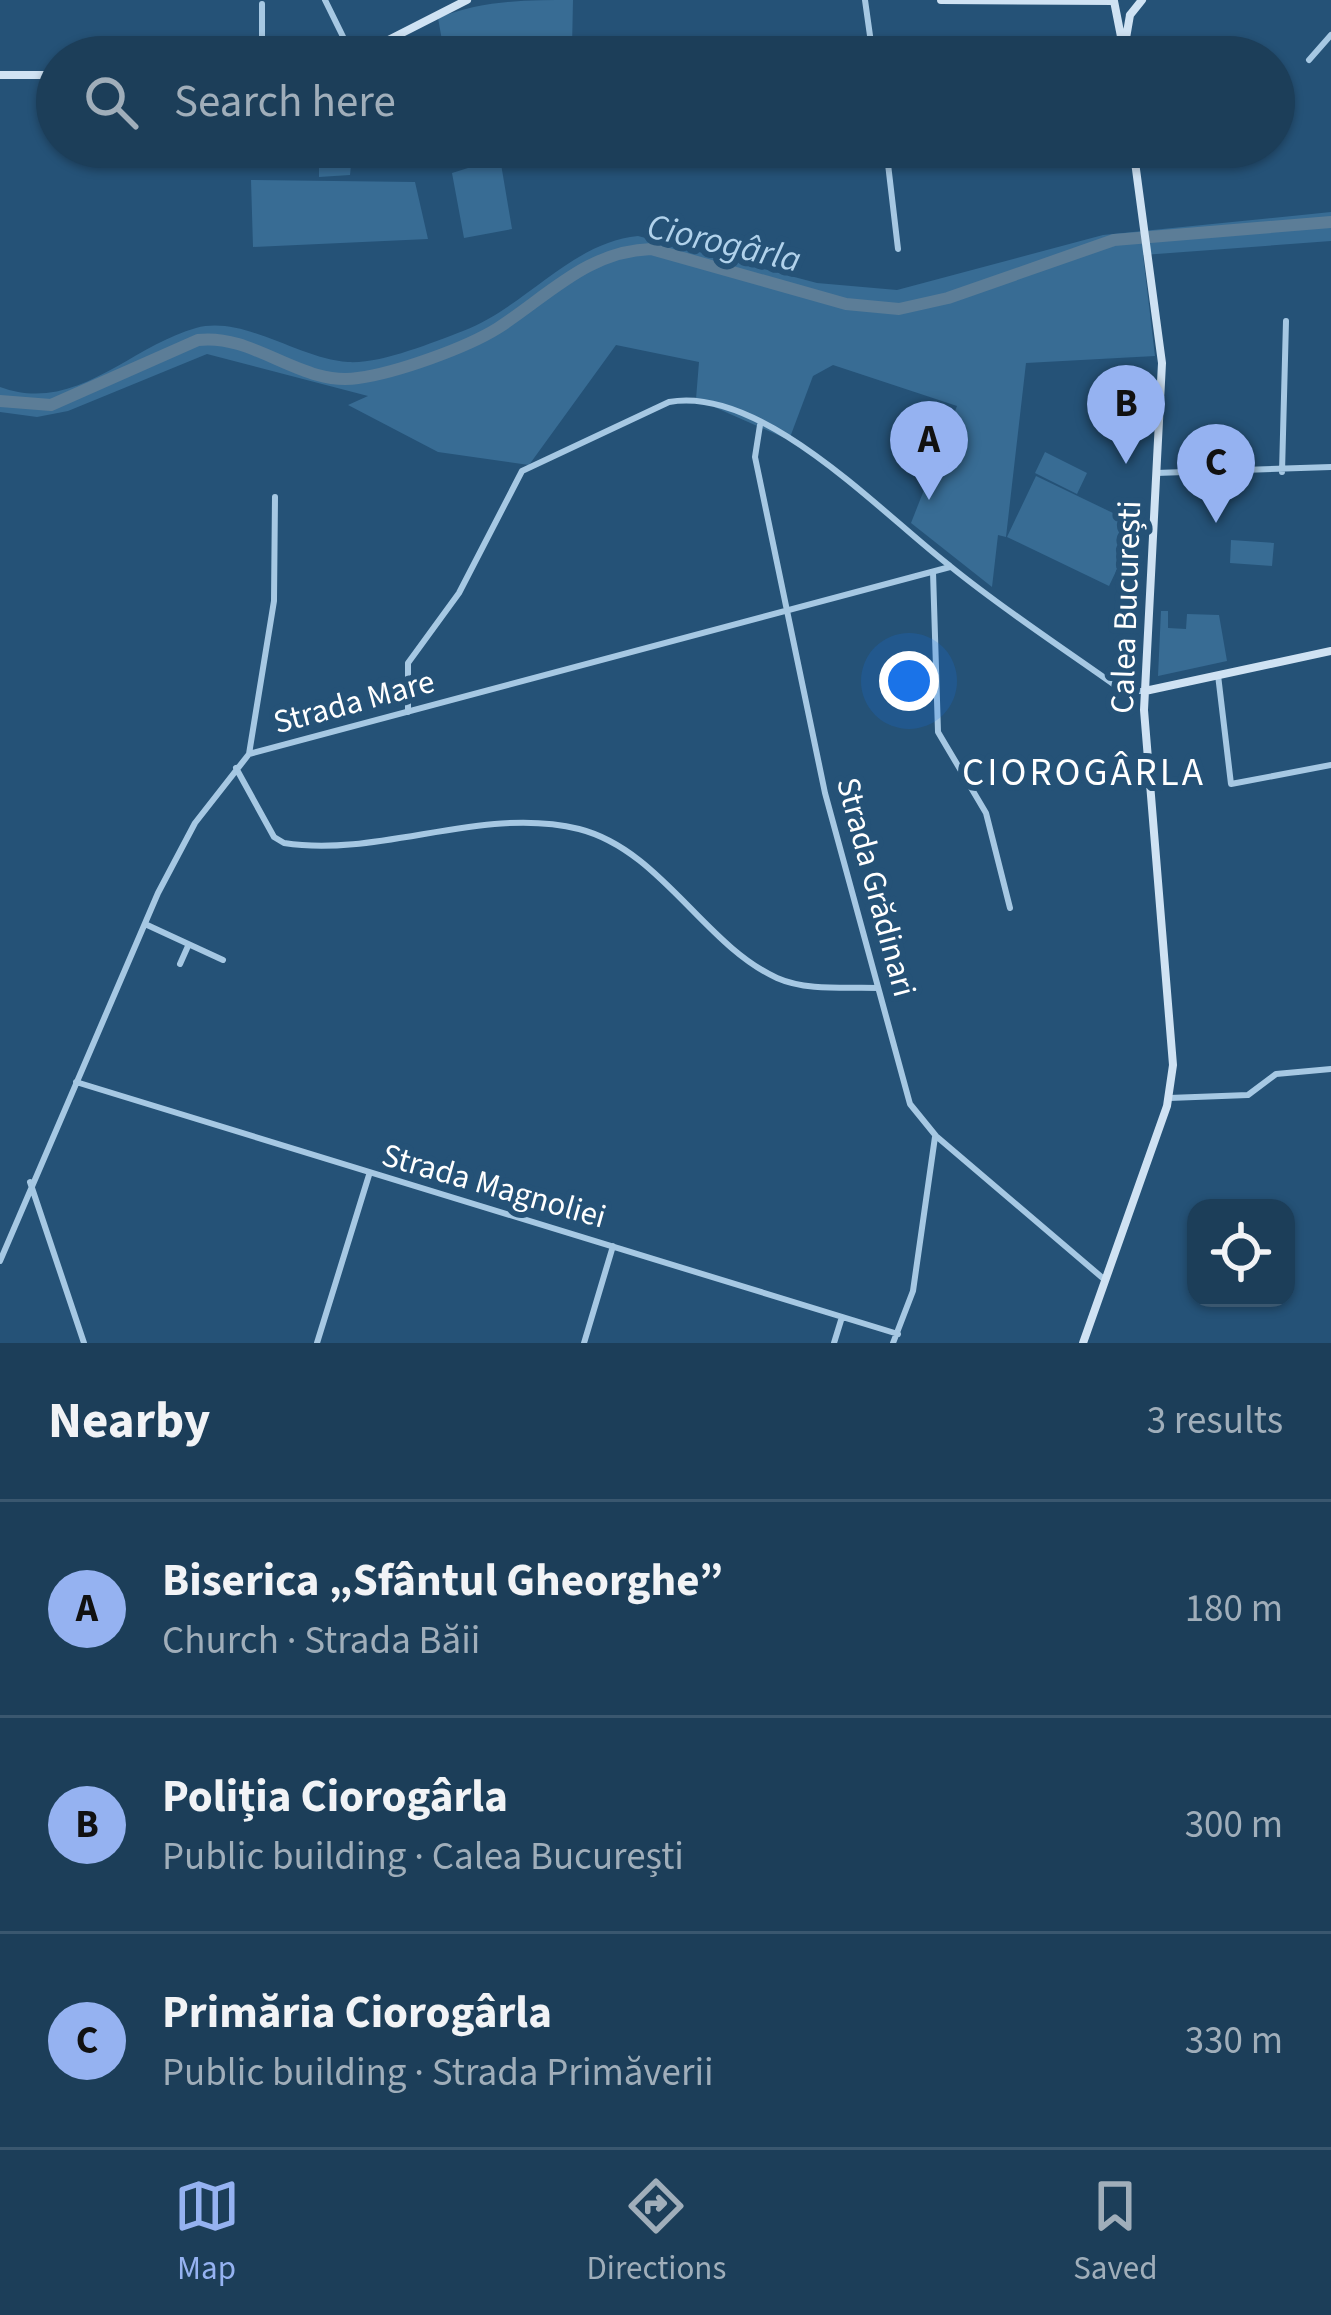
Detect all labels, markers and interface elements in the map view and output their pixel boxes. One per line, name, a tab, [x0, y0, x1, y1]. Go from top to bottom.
search box	[36, 36, 1295, 168]
icon: search	[78, 69, 144, 135]
text: Search here	[174, 70, 396, 134]
water label: Ciorogârla	[642, 201, 806, 285]
pin: B	[1087, 365, 1165, 464]
pin: A	[890, 401, 968, 500]
pin: C	[1177, 424, 1255, 523]
street label: Calea București	[1099, 500, 1153, 714]
your location	[879, 651, 939, 711]
street label: Strada Mare	[268, 658, 440, 746]
district label: CIOROGÂRLA	[962, 745, 1206, 801]
street label: Strada Grădinari	[824, 772, 928, 1002]
street label: Strada Magnoliei	[376, 1132, 612, 1240]
map controls	[1187, 1199, 1295, 1307]
button: locate	[1187, 1199, 1295, 1307]
text: Nearby	[48, 1385, 210, 1457]
text: 3 results	[1147, 1393, 1283, 1449]
text: Biserica „Sfântul Gheorghe”	[162, 1549, 723, 1613]
text: A	[76, 1581, 98, 1637]
text: 180 m	[1185, 1581, 1283, 1637]
text: Church · Strada Băii	[162, 1613, 480, 1669]
text: Poliția Ciorogârla	[162, 1765, 508, 1829]
text: B	[75, 1797, 99, 1853]
text: 300 m	[1185, 1797, 1283, 1853]
text: Public building · Calea București	[162, 1829, 684, 1885]
text: Primăria Ciorogârla	[162, 1981, 552, 2045]
text: C	[76, 2013, 98, 2069]
text: 330 m	[1185, 2013, 1283, 2069]
text: Public building · Strada Primăverii	[162, 2045, 714, 2101]
tab: Map	[174, 2173, 240, 2292]
tab: Directions	[587, 2173, 726, 2292]
tab: Saved	[1073, 2173, 1157, 2292]

